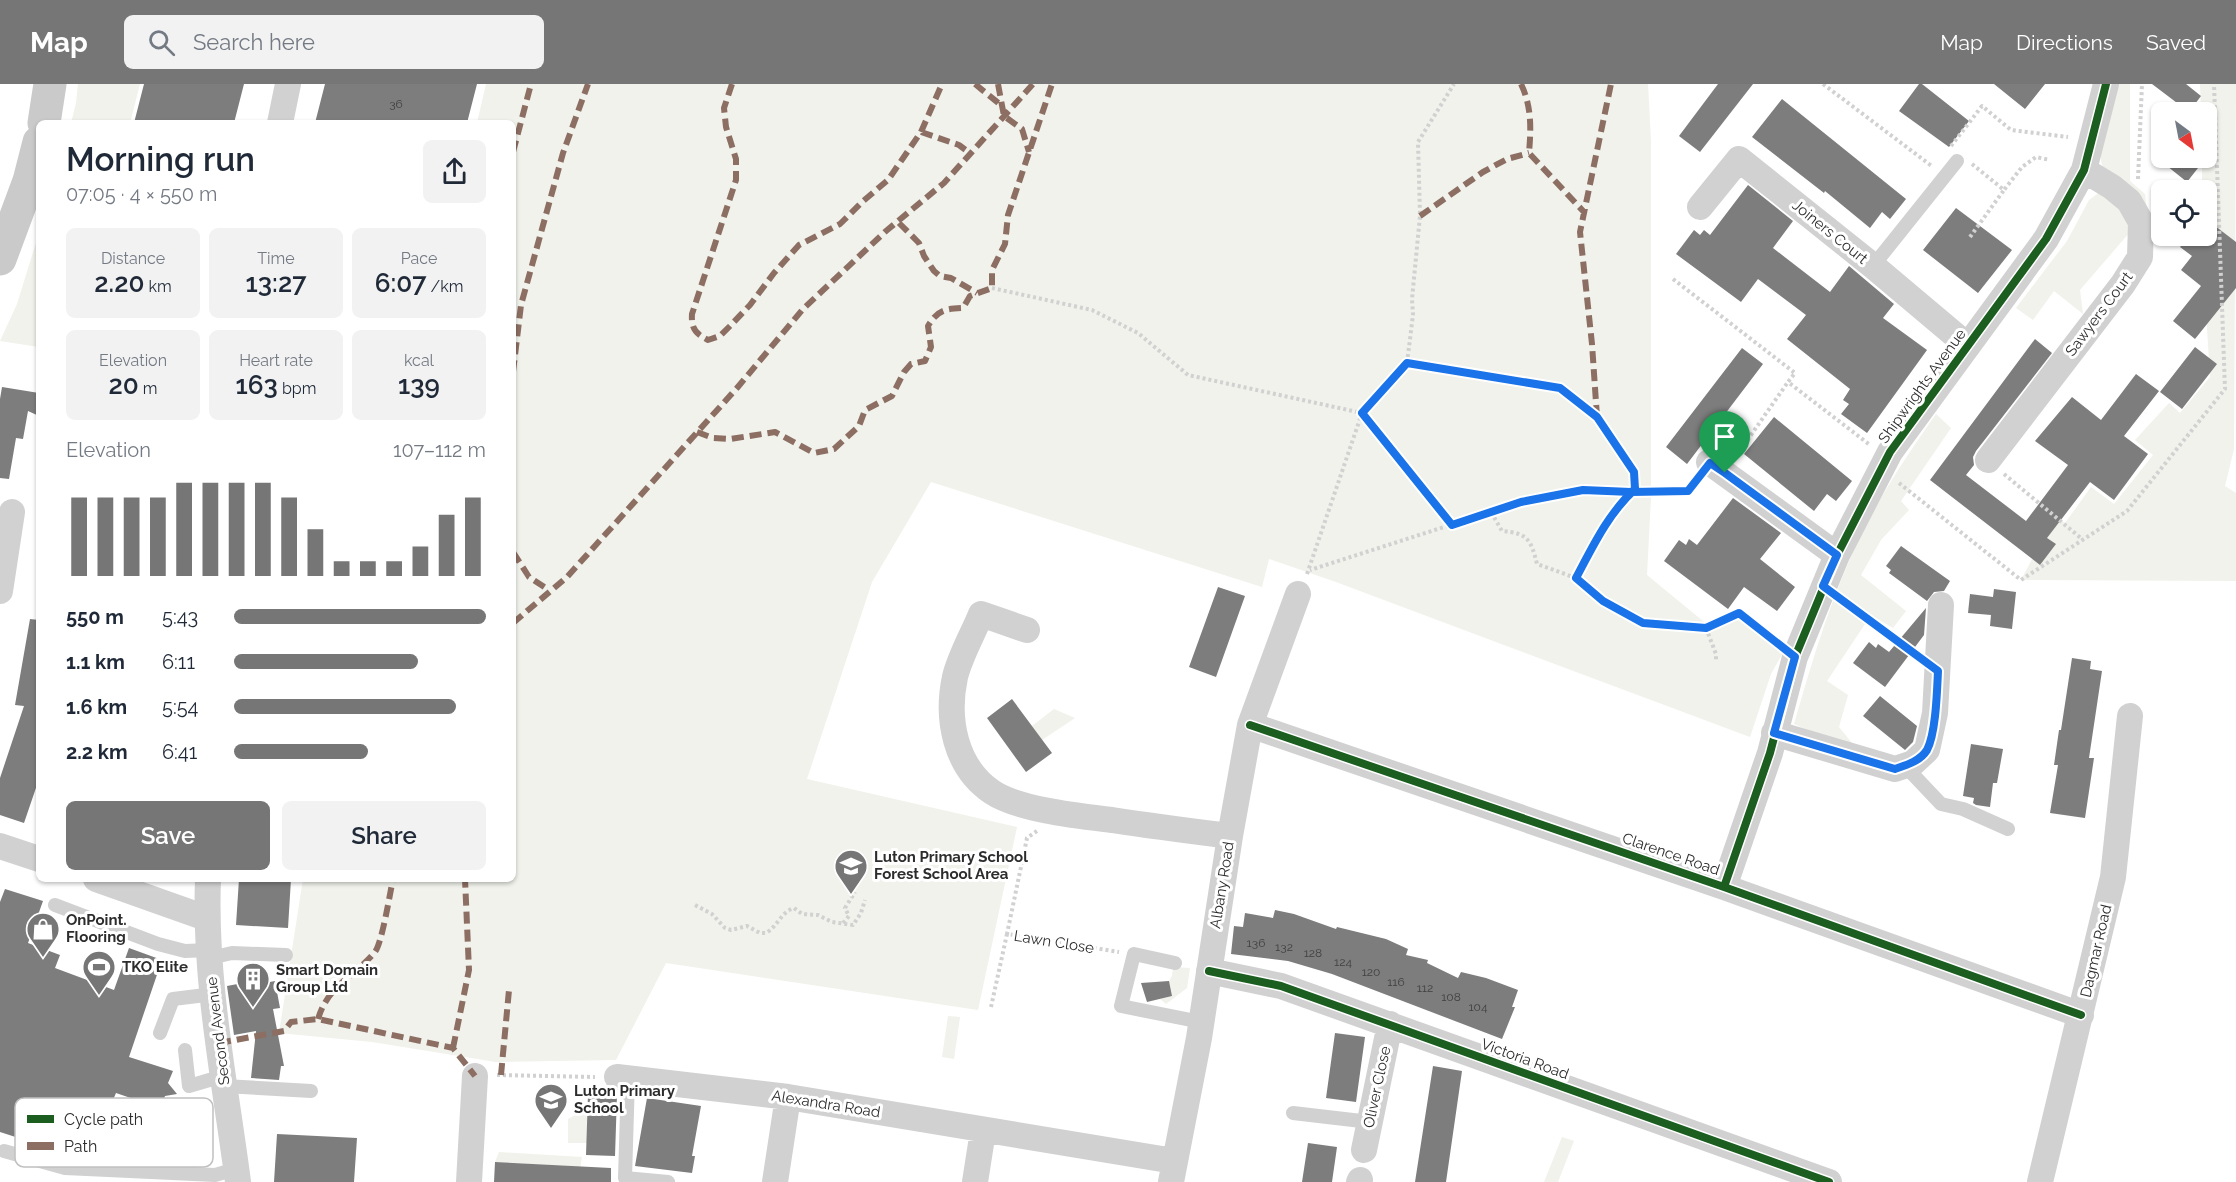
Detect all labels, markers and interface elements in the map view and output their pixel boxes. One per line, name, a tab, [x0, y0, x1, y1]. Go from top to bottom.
search box	[124, 15, 544, 69]
text: Map	[30, 26, 88, 59]
icon: search	[145, 26, 178, 59]
text: Search here	[193, 29, 315, 55]
text: Map	[1940, 30, 1983, 55]
text: Directions	[2016, 30, 2113, 55]
text: Saved	[2146, 30, 2206, 55]
house number: 36	[389, 97, 403, 111]
north arrow	[2151, 102, 2217, 168]
map controls	[2151, 102, 2217, 246]
text: Morning run	[66, 140, 255, 179]
button: share	[423, 140, 486, 203]
button: locate	[2151, 180, 2217, 246]
text: 07:05 · 4 × 550 m	[66, 182, 217, 206]
street label: Joiners Court	[1789, 196, 1871, 268]
text: Distance	[101, 249, 165, 268]
text: Time	[257, 249, 295, 268]
text: Pace	[401, 249, 437, 268]
text: 2.20	[94, 268, 144, 298]
text: 13:27	[246, 268, 306, 298]
text: 6:07	[375, 268, 426, 298]
street label: Sawyers Court	[2062, 268, 2136, 360]
text: km	[144, 277, 172, 296]
text: /km	[426, 277, 463, 296]
street label: Shipwrights Avenue	[1874, 325, 1970, 447]
text: Elevation	[99, 351, 167, 370]
text: Heart rate	[239, 351, 313, 370]
text: kcal	[404, 351, 434, 370]
text: 20	[108, 370, 139, 400]
text: 163	[236, 370, 278, 400]
text: 139	[398, 370, 440, 400]
text: m	[139, 379, 158, 398]
text: bpm	[278, 379, 316, 398]
pin	[1699, 411, 1750, 473]
icon: arrive	[1708, 420, 1741, 453]
text: Elevation	[66, 438, 151, 462]
text: 107–112 m	[393, 438, 486, 462]
text: 550 m	[66, 605, 124, 629]
text: 5:43	[162, 605, 198, 629]
text: 1.1 km	[66, 650, 125, 674]
text: 6:11	[162, 650, 195, 674]
text: 1.6 km	[66, 695, 127, 719]
text: 5:54	[162, 695, 198, 719]
text: 2.2 km	[66, 740, 128, 764]
text: 6:41	[162, 740, 197, 764]
button: Save	[66, 801, 270, 870]
button: Share	[282, 801, 486, 870]
street label: Clarence Road	[1620, 829, 1722, 879]
street label: Albany Road	[1206, 840, 1238, 930]
school or university icon: Luton Primary School Forest School Area	[833, 848, 869, 895]
place label: Luton Primary School Forest School Area	[874, 848, 1028, 883]
street label: Dagmar Road	[2077, 903, 2115, 999]
shop icon: OnPoint. Flooring	[25, 911, 61, 958]
place label: OnPoint. Flooring	[66, 911, 127, 946]
street label: Lawn Close	[1013, 927, 1095, 957]
house number: 136	[1247, 936, 1265, 950]
house number: 132	[1275, 940, 1293, 954]
house number: 128	[1304, 946, 1322, 960]
sports icon: TKO Elite	[81, 949, 117, 996]
house number: 124	[1334, 955, 1352, 969]
place label: TKO Elite	[122, 958, 188, 976]
building icon: Smart Domain Group Ltd	[235, 961, 271, 1008]
place label: Smart Domain Group Ltd	[276, 961, 378, 996]
house number: 120	[1362, 965, 1380, 979]
house number: 116	[1387, 975, 1405, 989]
street label: Second Avenue	[202, 976, 234, 1086]
house number: 112	[1417, 981, 1433, 995]
house number: 108	[1441, 990, 1461, 1004]
house number: 104	[1468, 1000, 1488, 1014]
street label: Victoria Road	[1479, 1035, 1571, 1083]
street label: Oliver Close	[1360, 1044, 1394, 1130]
school or university icon: Luton Primary School	[533, 1082, 569, 1129]
place label: Luton Primary School	[574, 1082, 676, 1117]
street label: Alexandra Road	[770, 1087, 882, 1121]
legend	[15, 1098, 213, 1167]
text: Cycle path	[64, 1110, 143, 1129]
text: Path	[64, 1137, 97, 1156]

